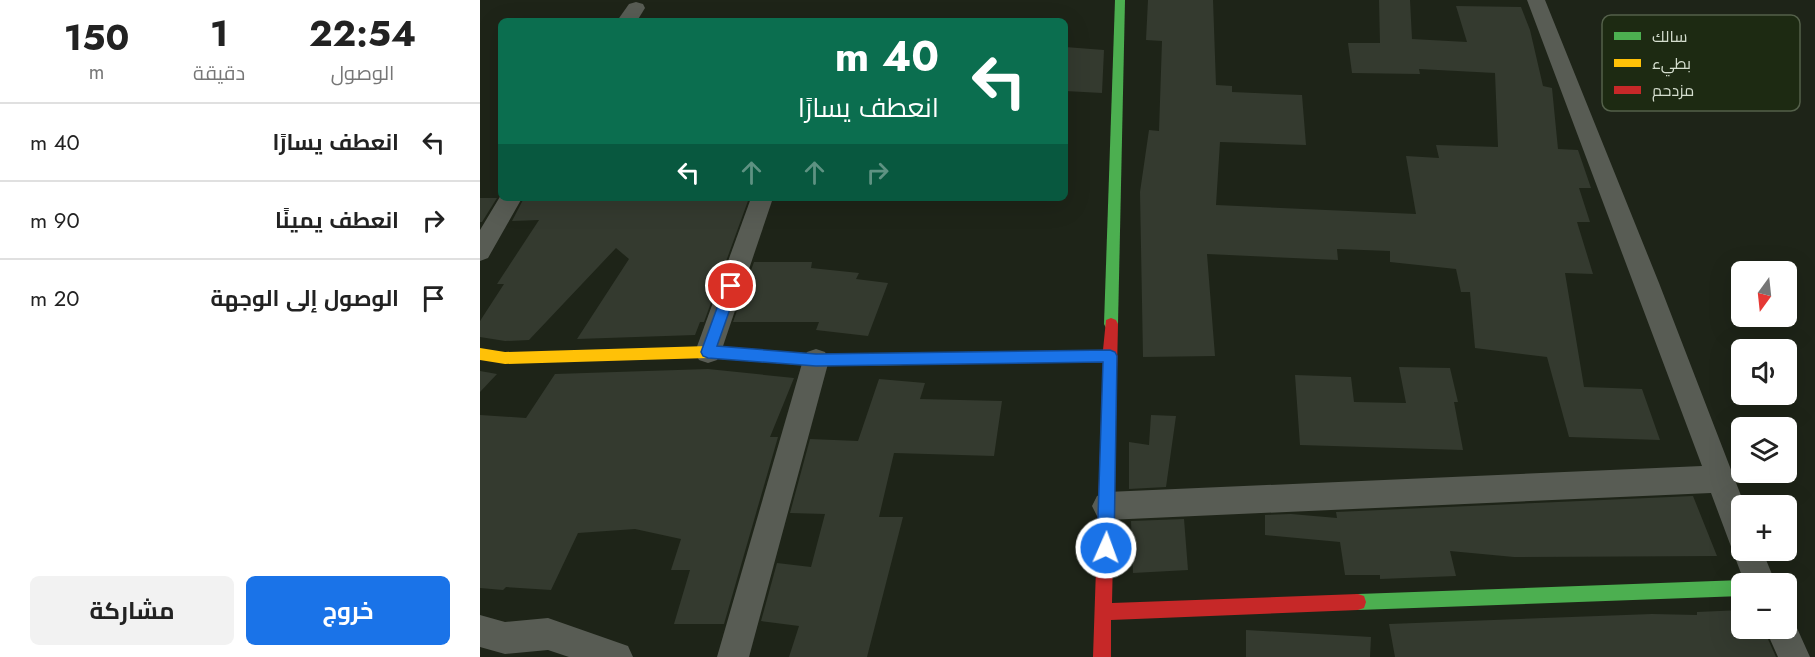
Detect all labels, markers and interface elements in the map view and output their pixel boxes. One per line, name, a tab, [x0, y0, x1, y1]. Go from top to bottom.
text: 1	[210, 7, 228, 59]
text: 22:54	[309, 7, 416, 59]
text: 150	[64, 11, 129, 63]
legend	[1602, 15, 1800, 111]
text: سالك	[1652, 25, 1687, 48]
text: 40 m	[835, 26, 939, 87]
icon: left	[960, 42, 1038, 120]
text: بطيء	[1652, 52, 1691, 77]
text: m	[89, 58, 104, 87]
text: دقيقة	[193, 59, 245, 88]
text: الوصول	[331, 59, 394, 88]
text: مزدحم	[1652, 79, 1694, 102]
text: انعطف يسارًا	[798, 88, 939, 127]
text: 40 m	[30, 126, 80, 158]
text: انعطف يسارًا	[272, 126, 399, 158]
icon: left	[417, 126, 450, 159]
icon: left	[672, 156, 705, 189]
icon: ahead	[735, 156, 768, 189]
icon: ahead	[798, 156, 831, 189]
icon: right	[861, 156, 894, 189]
text: 90 m	[30, 204, 80, 236]
text: انعطف يمينًا	[275, 204, 399, 236]
icon: right	[417, 204, 450, 237]
pin	[705, 260, 756, 311]
north arrow	[1731, 261, 1797, 327]
map controls	[1731, 261, 1797, 639]
icon: arrive	[714, 269, 747, 302]
text: 20 m	[30, 282, 80, 314]
text: الوصول إلى الوجهة	[211, 282, 399, 314]
icon: arrive	[417, 282, 450, 315]
button: sound	[1731, 339, 1797, 405]
button: layers	[1731, 417, 1797, 483]
button: +	[1731, 495, 1797, 561]
position arrow	[1074, 516, 1138, 580]
button: −	[1731, 573, 1797, 639]
button: مشاركة	[30, 576, 234, 645]
button: خروج	[246, 576, 450, 645]

